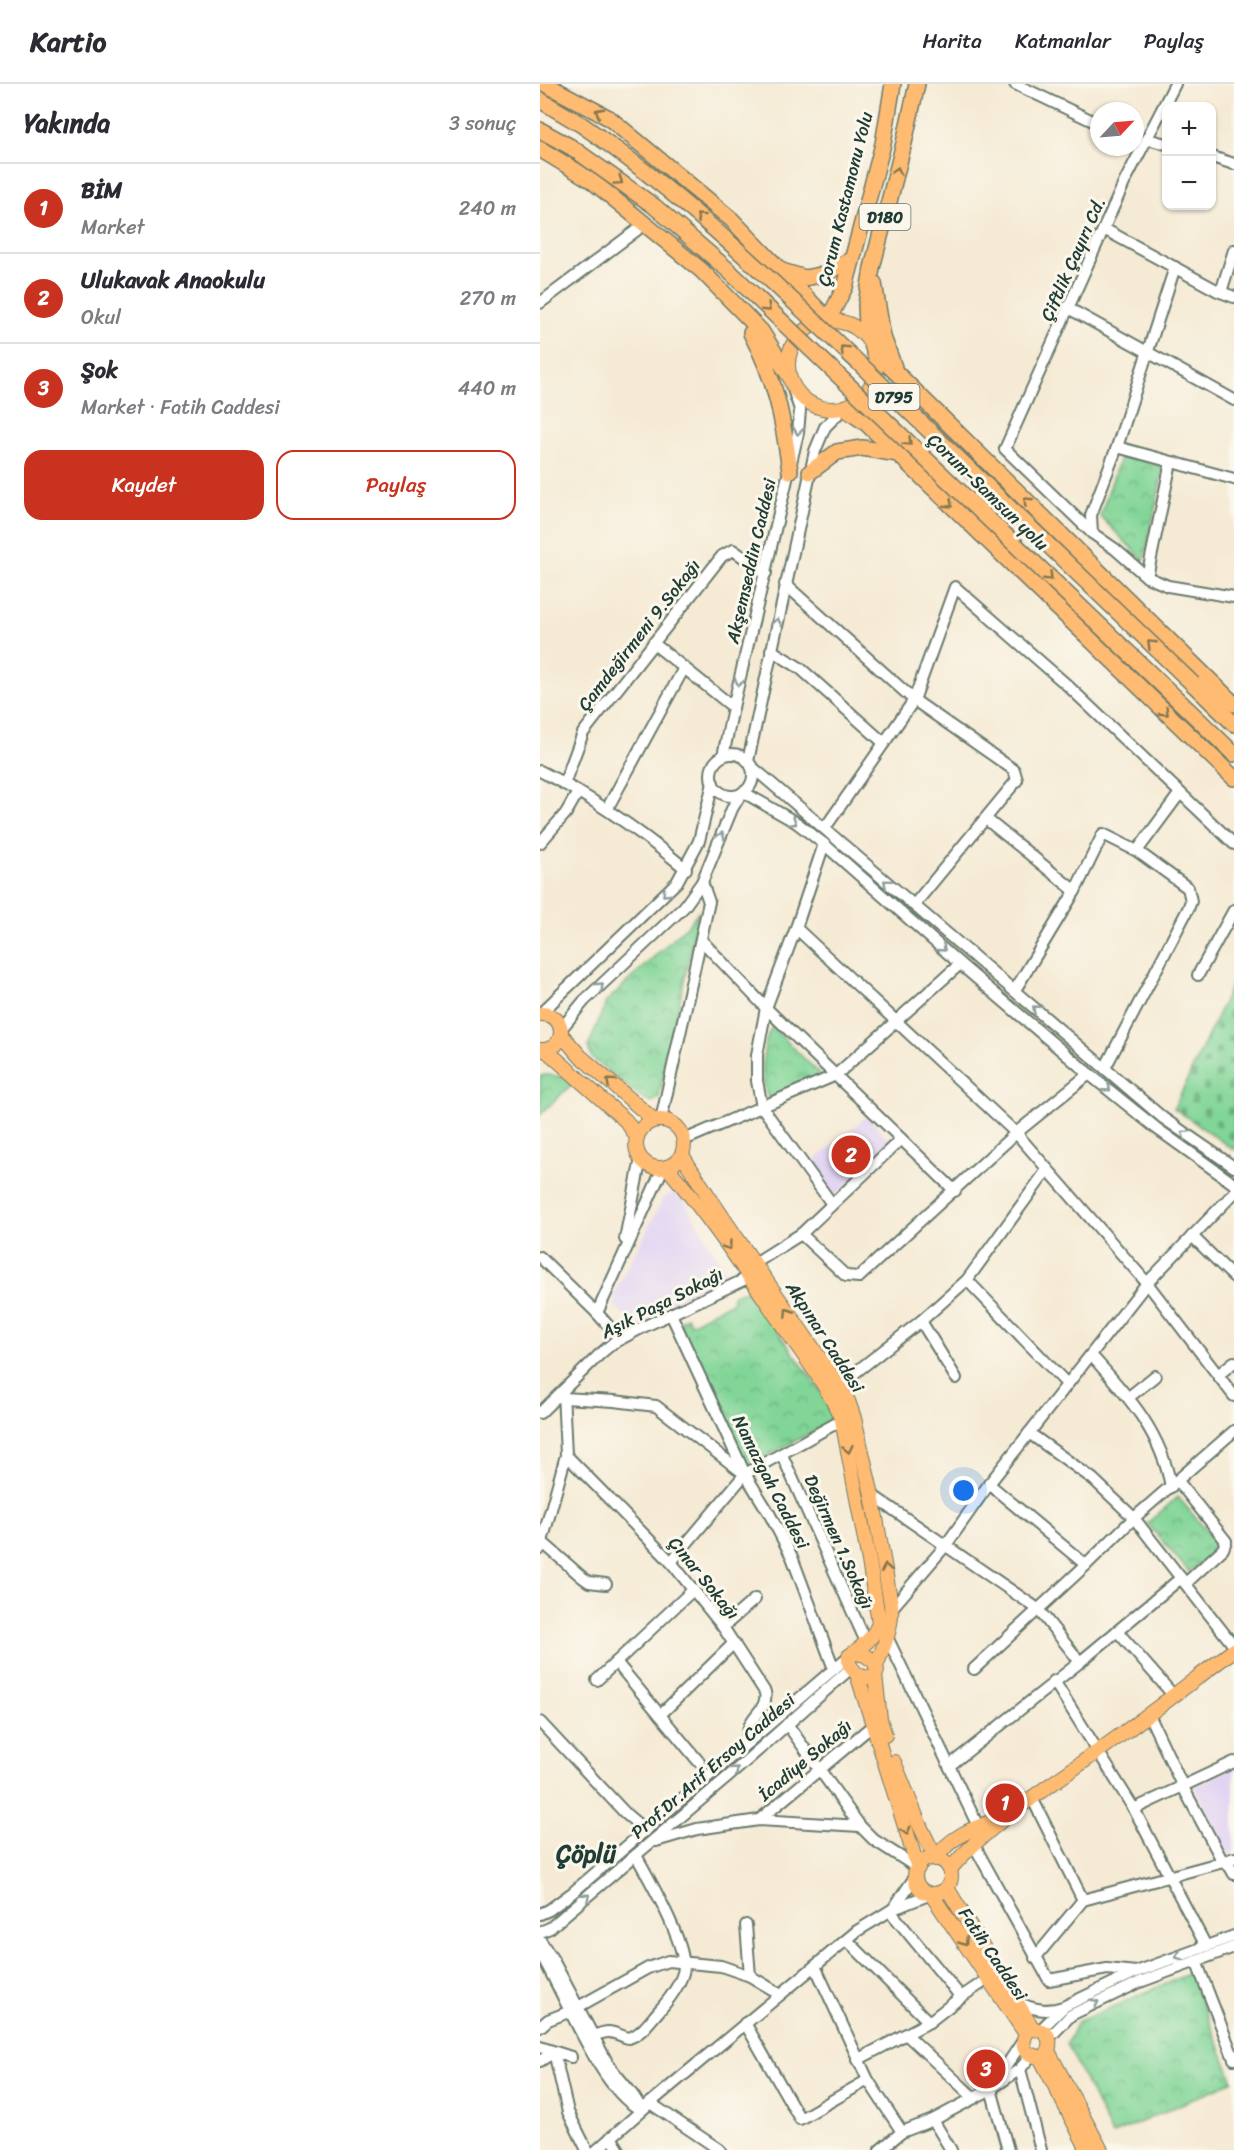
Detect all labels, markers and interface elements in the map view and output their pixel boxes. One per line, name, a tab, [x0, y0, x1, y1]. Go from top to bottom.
text: Kartio	[30, 17, 106, 66]
text: Harita	[922, 22, 982, 60]
text: Katmanlar	[1015, 22, 1111, 60]
text: Paylaş	[1144, 22, 1204, 60]
text: Yakında	[24, 100, 110, 146]
north arrow	[1090, 102, 1144, 156]
map controls	[1162, 102, 1216, 210]
button: +	[1162, 102, 1216, 156]
text: 3 sonuç	[449, 106, 516, 141]
one-way arrow	[594, 108, 605, 119]
street label: Çorum Kastamonu Yolu	[808, 108, 882, 290]
button: −	[1162, 156, 1216, 210]
one-way arrow	[890, 166, 902, 177]
text: BİM	[81, 171, 122, 210]
one-way arrow	[612, 174, 623, 185]
text: 1	[39, 191, 48, 226]
text: 240 m	[459, 191, 516, 226]
street label: Çiftlik Çayırı Cd.	[1031, 192, 1115, 326]
road number: D180	[860, 204, 910, 230]
text: Market	[81, 210, 145, 245]
one-way arrow	[697, 213, 707, 224]
text: Ulukavak Anaokulu	[81, 261, 265, 300]
text: 2	[38, 281, 49, 316]
text: 270 m	[460, 281, 516, 316]
text: Okul	[81, 300, 121, 335]
one-way arrow	[759, 300, 770, 311]
one-way arrow	[840, 345, 850, 356]
text: Şok	[81, 351, 118, 390]
text: 3	[38, 371, 49, 406]
text: 440 m	[458, 371, 516, 406]
road number: D795	[868, 384, 920, 410]
text: Market · Fatih Caddesi	[81, 390, 280, 425]
street label: Çorum-Samsun yolu	[920, 425, 1057, 559]
one-way arrow	[792, 426, 804, 435]
one-way arrow	[900, 435, 911, 446]
button: Kaydet	[24, 450, 264, 520]
button: Paylaş	[276, 450, 516, 520]
street label: Akşemseddin Caddesi	[716, 474, 786, 648]
one-way arrow	[942, 496, 953, 507]
one-way arrow	[1024, 497, 1034, 508]
street label: Çamdeğirmeni 9.Sokağı	[569, 552, 709, 718]
one-way arrow	[1042, 570, 1052, 581]
one-way arrow	[770, 617, 783, 627]
one-way arrow	[1147, 640, 1158, 651]
one-way arrow	[733, 677, 746, 687]
one-way arrow	[1157, 705, 1168, 716]
one-way arrow	[787, 815, 797, 827]
one-way arrow	[714, 832, 726, 843]
one-way arrow	[883, 879, 894, 890]
one-way arrow	[663, 886, 673, 897]
one-way arrow	[935, 941, 946, 952]
one-way arrow	[593, 982, 604, 993]
one-way arrow	[1032, 1005, 1043, 1016]
one-way arrow	[606, 1078, 617, 1089]
one-way arrow	[1100, 1081, 1111, 1092]
one-way arrow	[1181, 1131, 1192, 1142]
pin: 2	[832, 1132, 870, 1178]
one-way arrow	[721, 1240, 732, 1251]
street label: Aşık Paşa Sokağı	[594, 1258, 729, 1348]
street label: Akpınar Caddesi	[776, 1274, 874, 1400]
one-way arrow	[784, 1308, 795, 1319]
street label: Namazgah Caddesi	[723, 1409, 819, 1556]
one-way arrow	[841, 1443, 854, 1453]
street label: Değirmen 1.Sokağı	[795, 1469, 883, 1615]
your location	[949, 1476, 978, 1505]
street label: Çınar Sokağı	[660, 1529, 748, 1627]
one-way arrow	[881, 1564, 893, 1573]
street label: Prof.Dr.Arif Ersoy Caddesi	[623, 1684, 804, 1847]
street label: İcadiye Sokağı	[750, 1711, 859, 1810]
one-way arrow	[728, 1767, 739, 1778]
pin: 1	[986, 1780, 1024, 1826]
one-way arrow	[899, 1825, 911, 1835]
district label: Çöplü	[555, 1833, 617, 1875]
one-way arrow	[579, 1893, 590, 1904]
street label: Fatih Caddesi	[950, 1900, 1037, 2008]
one-way arrow	[957, 1935, 968, 1946]
one-way arrow	[1174, 1949, 1185, 1961]
one-way arrow	[1089, 1999, 1100, 2011]
pin: 3	[966, 2046, 1006, 2092]

